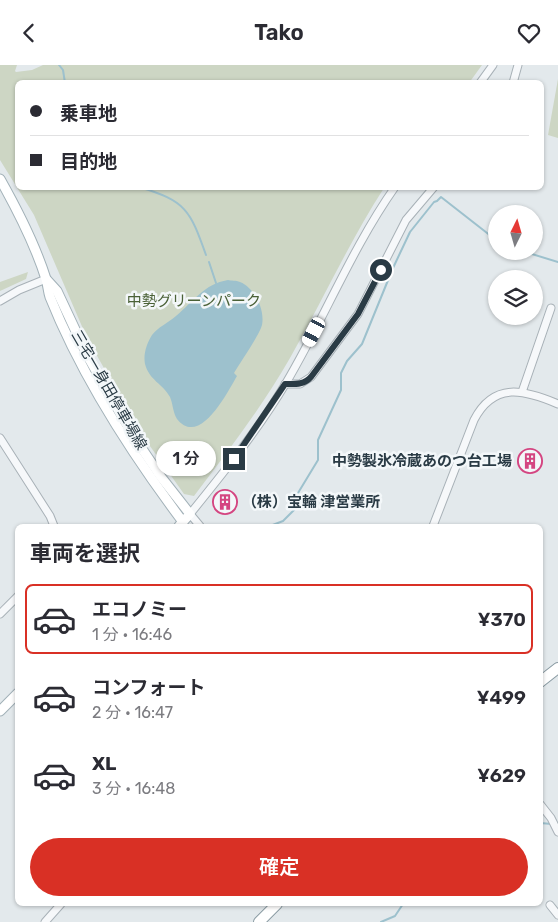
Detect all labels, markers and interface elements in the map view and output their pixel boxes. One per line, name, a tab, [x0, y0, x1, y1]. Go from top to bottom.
icon: back	[15, 19, 43, 47]
text: Tako	[254, 19, 304, 46]
icon: heart	[515, 19, 543, 47]
text: 乗車地	[60, 102, 117, 125]
text: 目的地	[60, 150, 117, 173]
north arrow	[488, 205, 542, 260]
map controls	[488, 205, 543, 325]
route start	[370, 259, 392, 281]
button: layers	[488, 270, 543, 325]
park label: 中勢グリーンパーク	[127, 292, 261, 310]
car	[300, 315, 327, 349]
street label: 三宅一身田停車場線	[67, 327, 151, 453]
callout: 1 分	[156, 441, 216, 477]
route end	[223, 448, 245, 470]
building icon: 中勢製氷冷蔵あのつ台工場	[517, 448, 543, 474]
text: 1 分	[172, 449, 200, 468]
place label: 中勢製氷冷蔵あのつ台工場	[332, 452, 512, 470]
building icon: （株）宝輪 津営業所	[212, 489, 238, 515]
place label: （株）宝輪 津営業所	[242, 493, 380, 511]
text: 車両を選択	[30, 540, 140, 567]
icon: car	[32, 597, 77, 642]
text: エコノミー	[92, 598, 187, 621]
text: ¥370	[478, 608, 526, 631]
text: 1 分 · 16:46	[92, 625, 172, 644]
icon: car	[32, 675, 77, 720]
text: コンフォート	[92, 676, 205, 699]
text: ¥499	[477, 686, 526, 709]
text: 2 分 · 16:47	[92, 703, 173, 722]
text: XL	[92, 752, 116, 775]
icon: car	[32, 753, 77, 798]
text: ¥629	[477, 764, 526, 787]
text: 3 分 · 16:48	[92, 779, 175, 798]
button: 確定	[30, 838, 528, 896]

